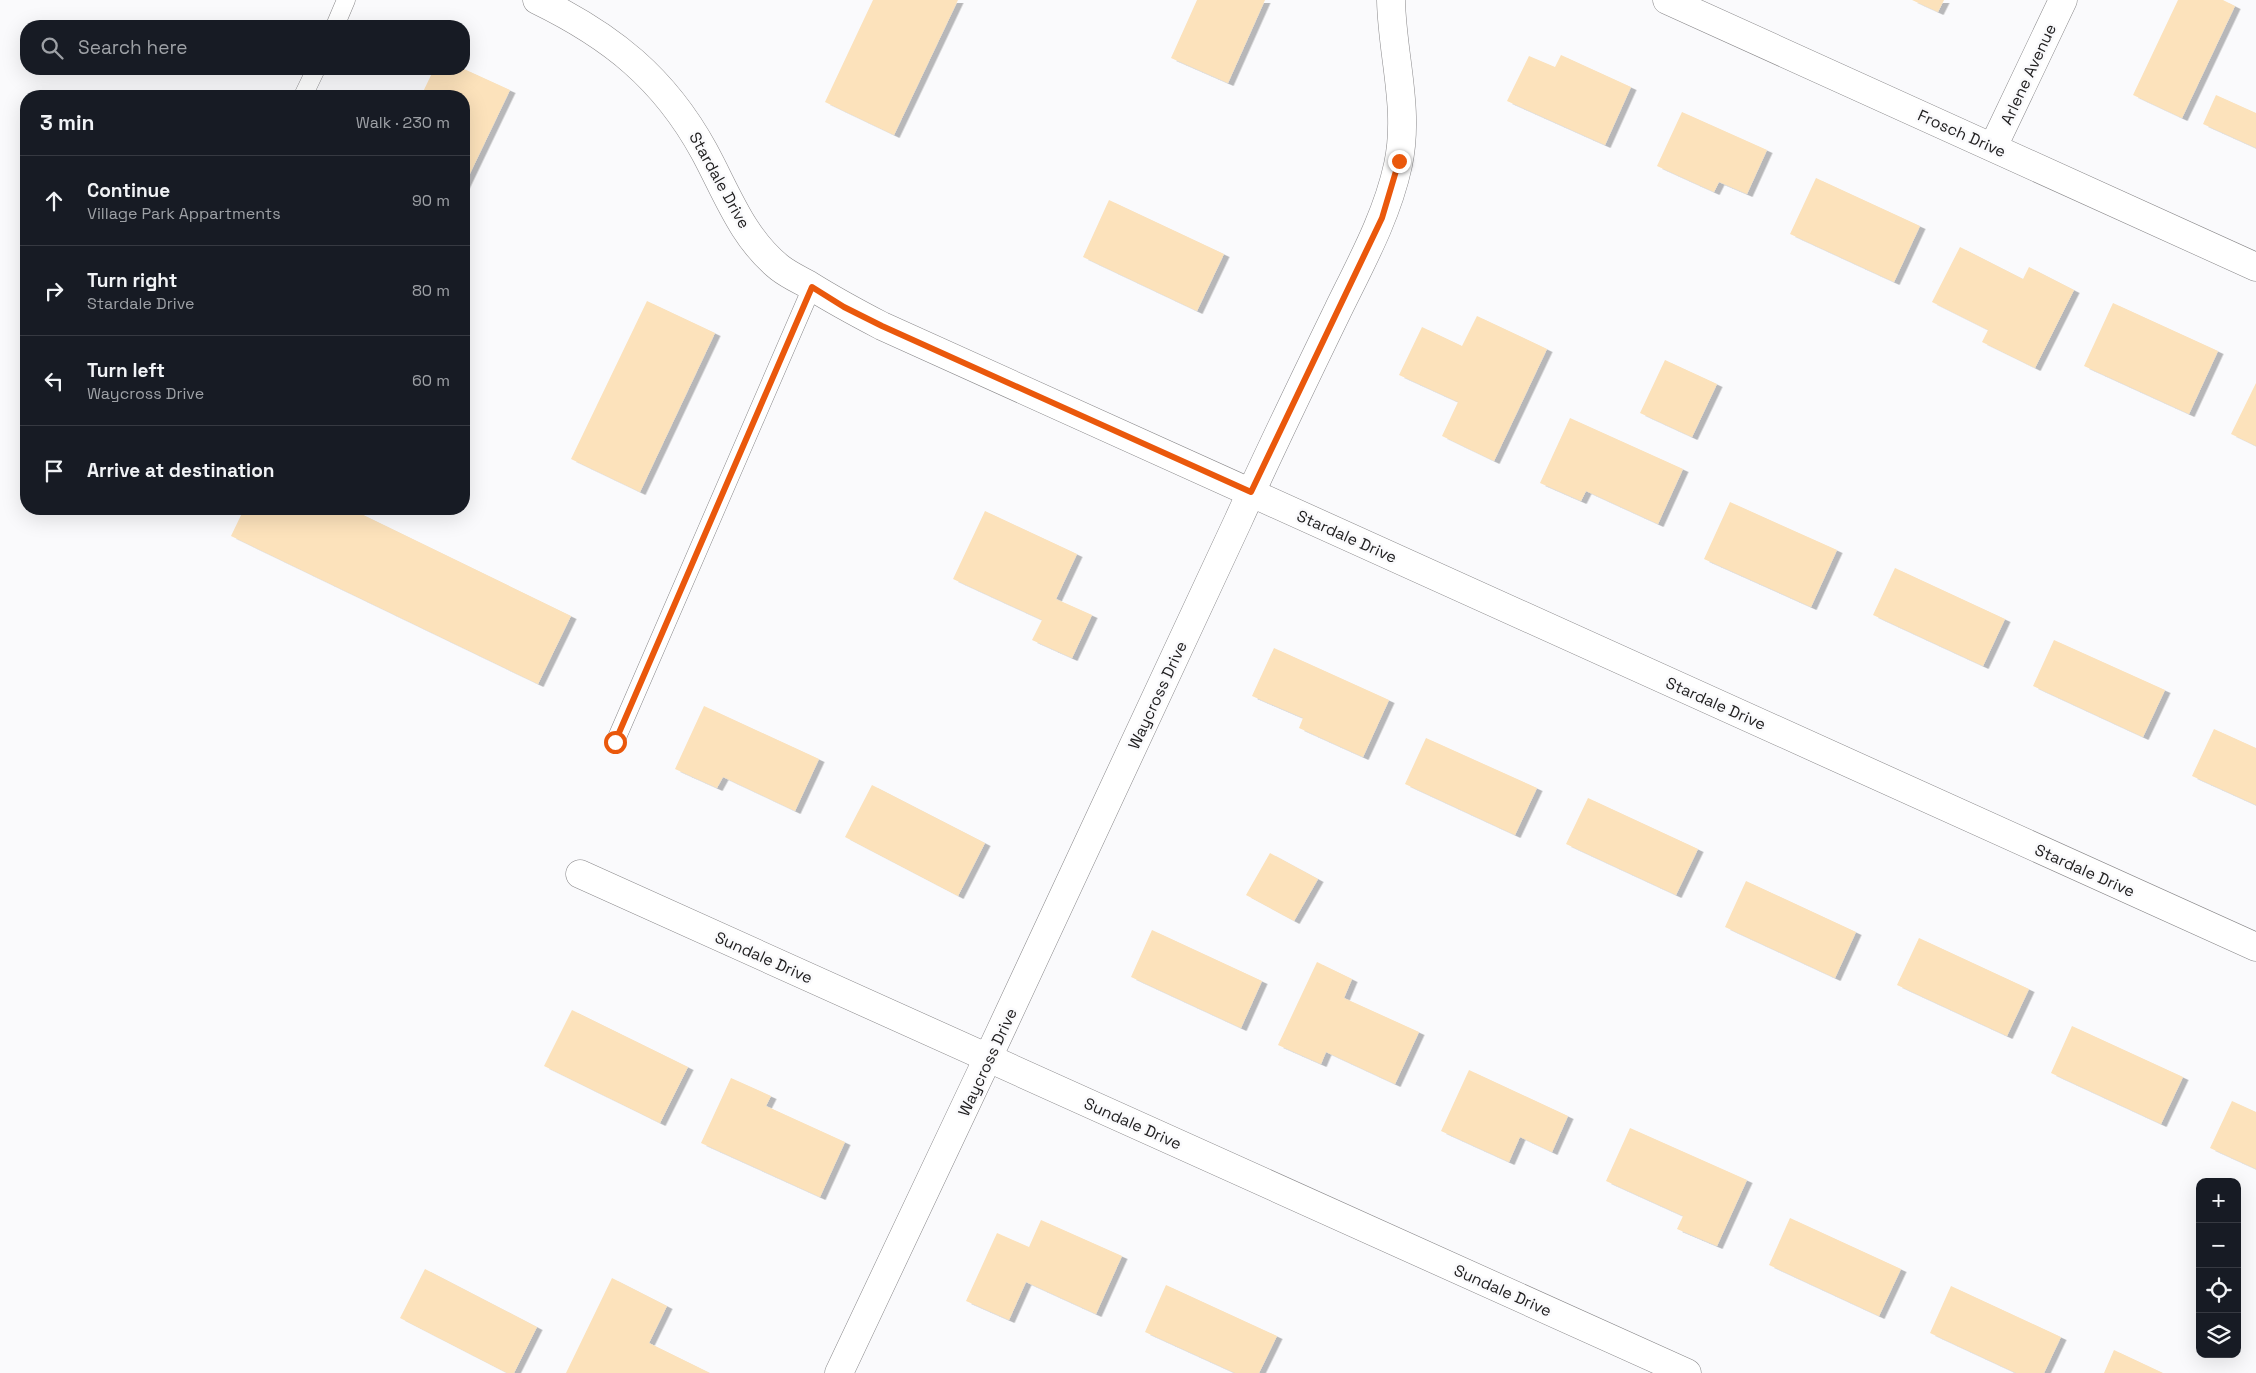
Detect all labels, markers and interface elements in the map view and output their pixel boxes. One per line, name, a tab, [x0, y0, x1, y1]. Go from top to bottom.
search box	[20, 20, 470, 75]
street label: Arlene Avenue	[1996, 20, 2061, 128]
icon: search	[38, 34, 66, 62]
text: Search here	[78, 35, 188, 60]
street label: Frosch Drive	[1914, 105, 2009, 162]
text: 3 min	[40, 109, 95, 136]
text: Walk · 230 m	[356, 112, 450, 133]
street label: Stardale Drive	[684, 128, 755, 232]
route end	[1388, 150, 1411, 173]
text: Continue	[87, 178, 170, 203]
icon: ahead	[40, 187, 68, 215]
text: 90 m	[412, 190, 450, 211]
text: Village Park Appartments	[87, 203, 281, 224]
text: Turn right	[87, 268, 177, 293]
icon: right	[40, 277, 68, 305]
text: 80 m	[412, 280, 450, 301]
text: Stardale Drive	[87, 293, 194, 314]
text: Turn left	[87, 358, 165, 383]
icon: left	[40, 367, 68, 395]
text: 60 m	[412, 370, 450, 391]
text: Waycross Drive	[87, 383, 204, 404]
icon: arrive	[40, 457, 68, 485]
text: Arrive at destination	[87, 458, 275, 483]
street label: Stardale Drive	[1293, 505, 1400, 568]
street label: Waycross Drive	[1123, 638, 1192, 753]
street label: Stardale Drive	[1662, 672, 1769, 735]
route start	[604, 731, 627, 754]
street label: Stardale Drive	[2031, 839, 2138, 902]
street label: Sundale Drive	[712, 927, 816, 988]
street label: Waycross Drive	[953, 1005, 1022, 1120]
street label: Sundale Drive	[1081, 1093, 1185, 1154]
map controls	[2196, 1178, 2241, 1358]
button: +	[2196, 1178, 2241, 1223]
button: −	[2196, 1223, 2241, 1268]
street label: Sundale Drive	[1451, 1260, 1555, 1321]
button: locate	[2196, 1268, 2241, 1313]
button: layers	[2196, 1313, 2241, 1358]

